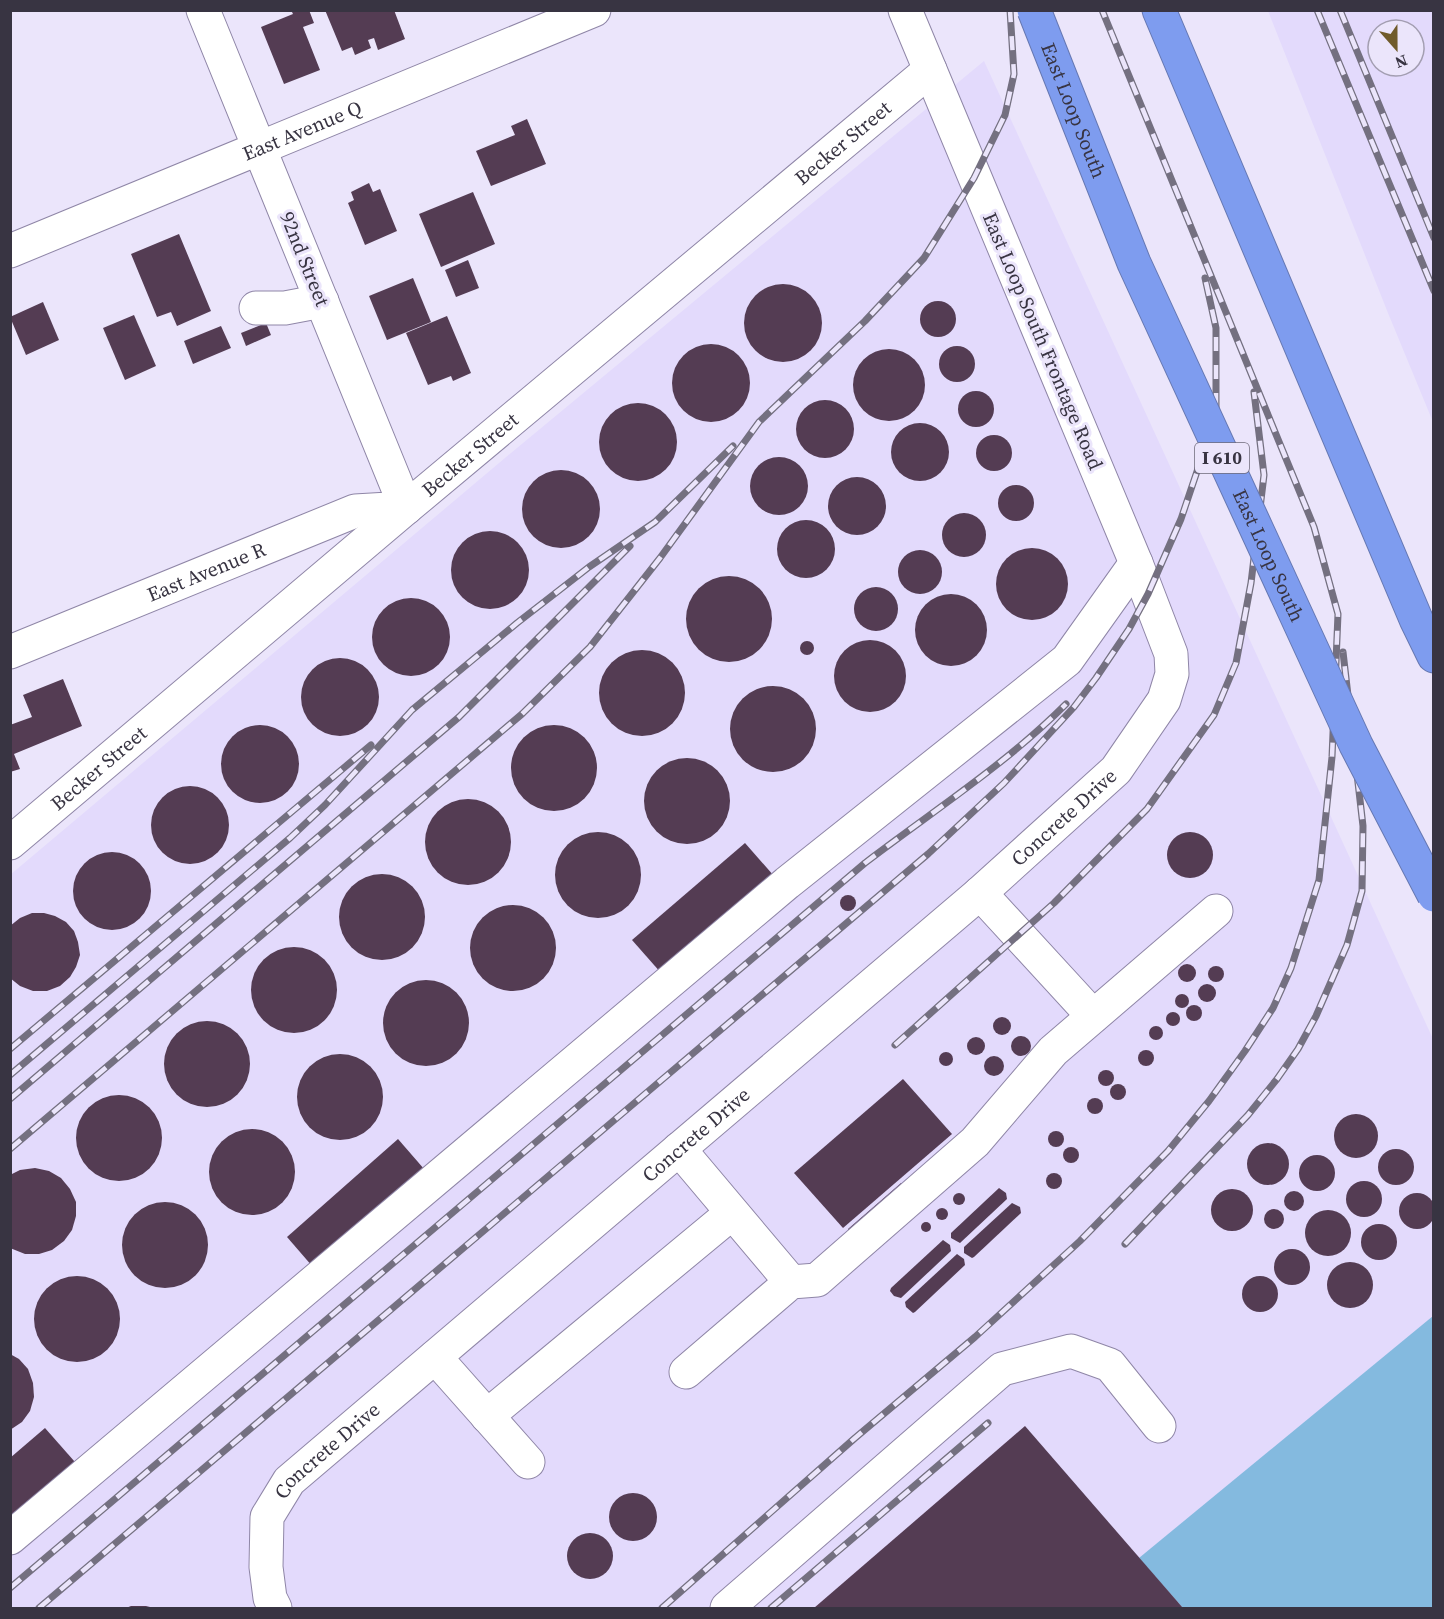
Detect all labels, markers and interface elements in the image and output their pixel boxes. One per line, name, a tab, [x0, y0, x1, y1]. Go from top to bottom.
north arrow	[1366, 18, 1426, 78]
street label: East Loop South	[1034, 39, 1113, 182]
text: N	[1392, 50, 1411, 74]
street label: East Avenue Q	[238, 93, 366, 168]
street label: Becker Street	[789, 94, 897, 191]
street label: 92nd Street	[273, 207, 337, 311]
street label: East Loop South Frontage Road	[976, 208, 1110, 475]
street label: Becker Street	[416, 406, 525, 503]
road number: I 610	[1195, 443, 1249, 473]
street label: East Loop South	[1226, 484, 1311, 626]
street label: East Avenue R	[143, 535, 270, 608]
street label: Becker Street	[44, 719, 153, 817]
street label: Concrete Drive	[1005, 762, 1123, 872]
street label: Concrete Drive	[636, 1081, 756, 1189]
street label: Concrete Drive	[267, 1396, 386, 1504]

